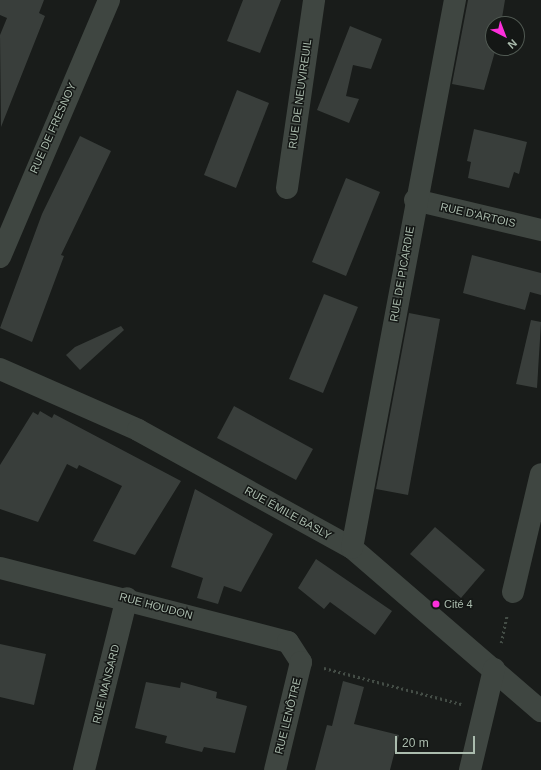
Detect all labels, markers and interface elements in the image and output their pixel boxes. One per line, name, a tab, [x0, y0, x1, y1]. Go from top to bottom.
north arrow	[485, 16, 525, 56]
text: N	[505, 37, 519, 51]
street label: RUE DE NEUVIREUIL	[286, 38, 314, 150]
street label: RUE DE FRESNOY	[27, 81, 79, 175]
street label: RUE D'ARTOIS	[439, 200, 517, 230]
street label: RUE DE PICARDIE	[387, 225, 417, 323]
street label: RUE ÉMILE BASLY	[242, 484, 334, 542]
street label: RUE HOUDON	[118, 590, 194, 622]
place label: Cité 4	[444, 597, 473, 611]
marker: Cité 4	[431, 599, 441, 609]
street label: RUE MANSARD	[90, 643, 122, 725]
street label: RUE LENÔTRE	[272, 676, 304, 756]
scale bar	[397, 728, 477, 754]
text: 20 m	[402, 736, 429, 750]

